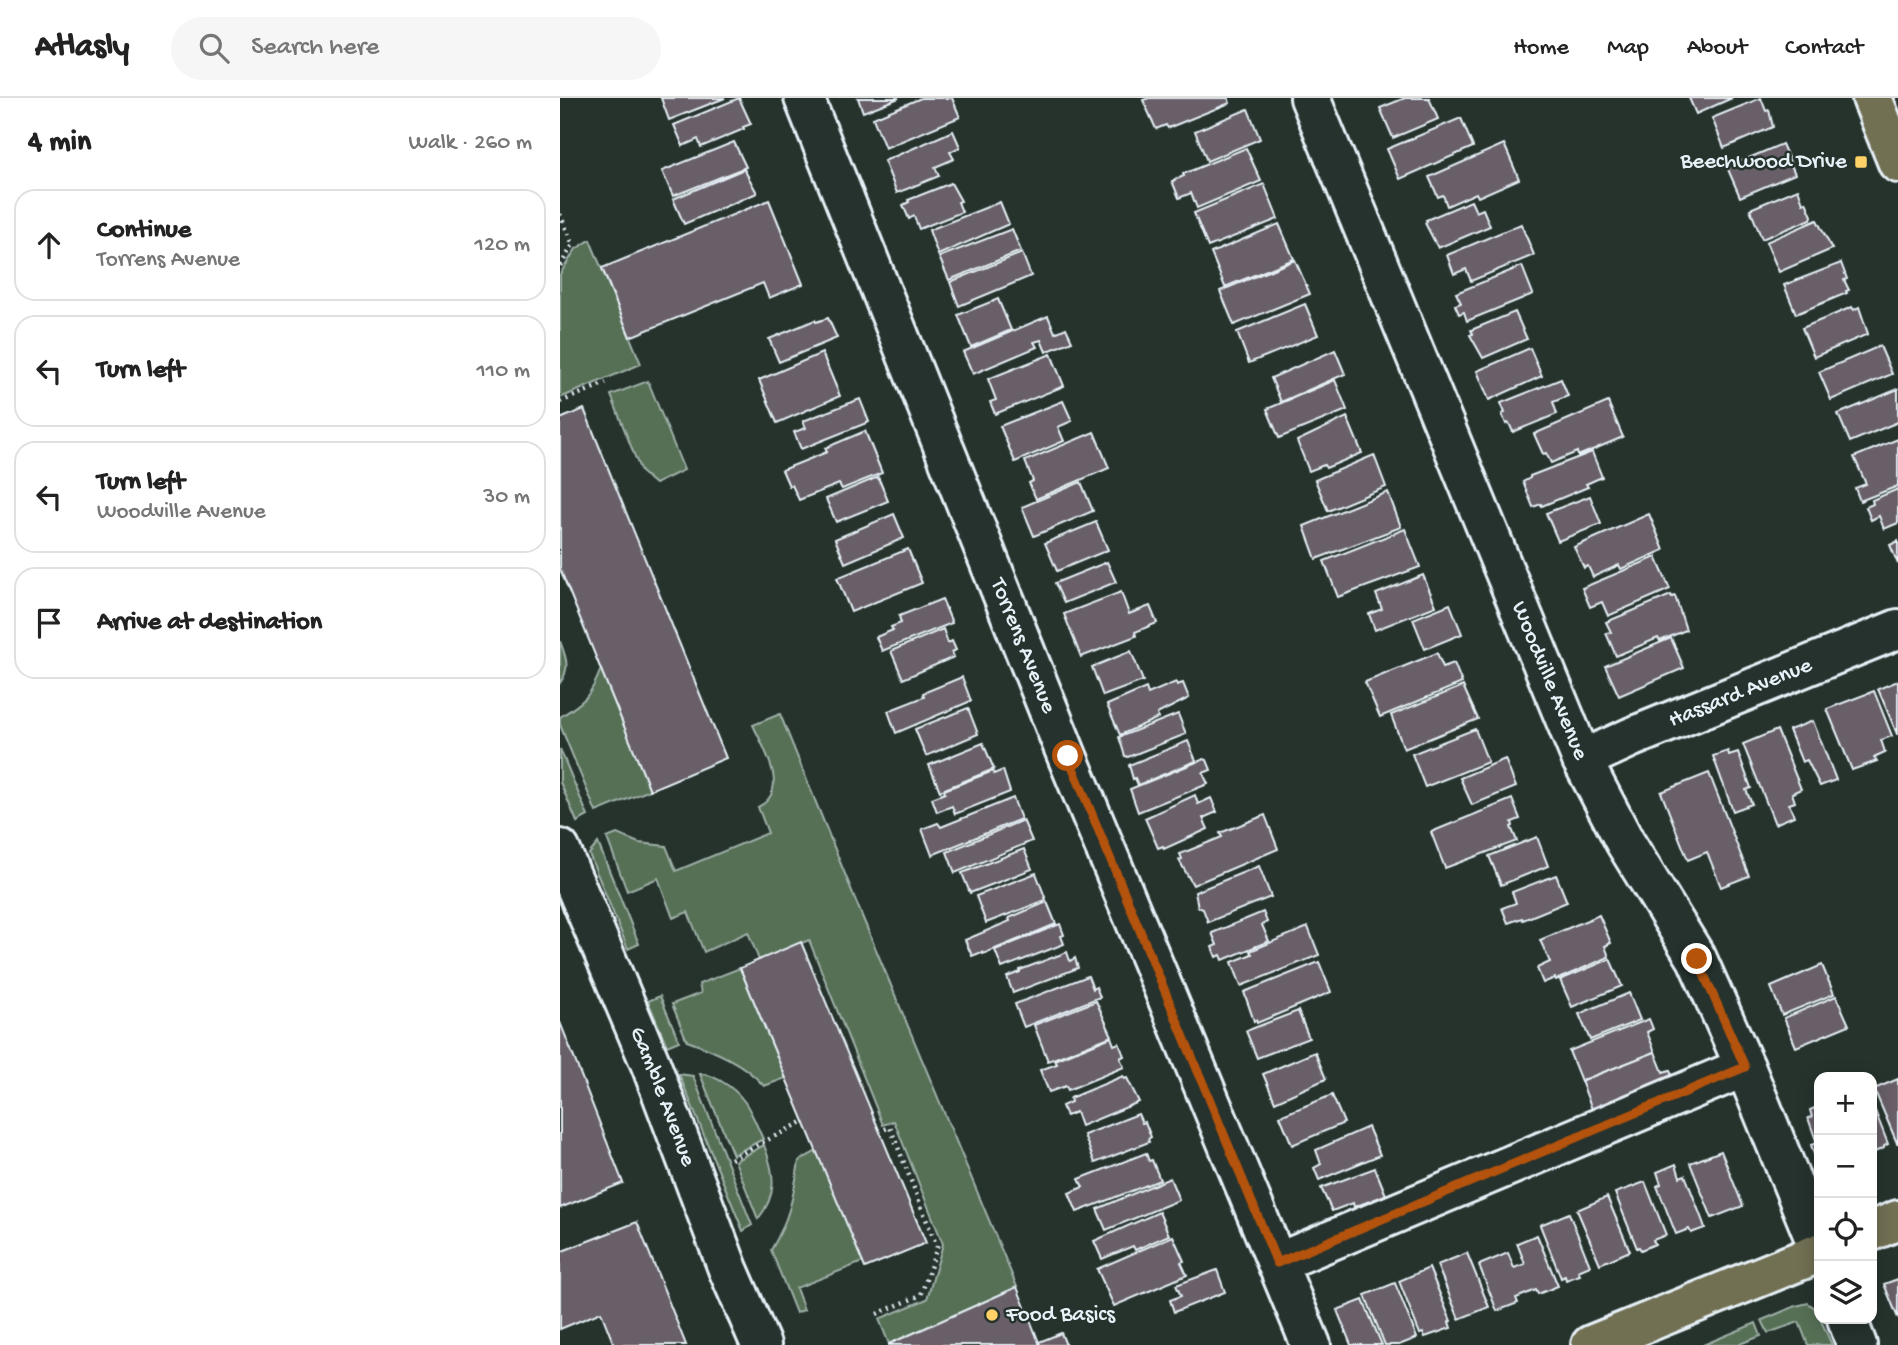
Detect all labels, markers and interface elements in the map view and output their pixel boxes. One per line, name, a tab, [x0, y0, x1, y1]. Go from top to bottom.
search box	[171, 17, 661, 80]
text: Atlasly	[35, 29, 129, 67]
icon: search	[195, 29, 233, 67]
text: Search here	[251, 33, 379, 64]
text: Home	[1513, 34, 1569, 63]
text: Map	[1607, 34, 1649, 63]
text: About	[1687, 34, 1747, 63]
text: Contact	[1785, 34, 1863, 63]
text: 4 min	[28, 126, 91, 161]
text: Walk · 260 m	[408, 130, 532, 157]
place label: Beechwood Drive	[1680, 149, 1848, 176]
marker: Beechwood Drive	[1853, 154, 1869, 170]
text: Continue	[97, 216, 191, 247]
icon: ahead	[30, 226, 68, 264]
text: 120 m	[475, 232, 530, 259]
text: Torrens Avenue	[97, 247, 240, 274]
icon: left	[30, 352, 68, 390]
text: Turn left	[97, 356, 185, 387]
text: 110 m	[477, 358, 530, 385]
text: Turn left	[97, 468, 185, 499]
icon: left	[30, 478, 68, 516]
text: 30 m	[483, 484, 530, 511]
text: Woodville Avenue	[97, 499, 266, 526]
street label: Torrens Avenue	[983, 573, 1062, 718]
street label: Woodville Avenue	[1505, 598, 1594, 765]
icon: arrive	[30, 604, 68, 642]
text: Arrive at destination	[97, 608, 322, 639]
street label: Hassard Avenue	[1665, 651, 1817, 734]
route start	[1052, 740, 1083, 771]
route end	[1681, 943, 1712, 974]
street label: Gamble Avenue	[623, 1023, 702, 1171]
map controls	[1814, 1072, 1877, 1324]
button: +	[1814, 1072, 1877, 1135]
button: −	[1814, 1135, 1877, 1198]
button: locate	[1814, 1198, 1877, 1261]
button: layers	[1814, 1261, 1877, 1324]
place label: Food Basics	[1005, 1302, 1115, 1329]
marker: Food Basics	[984, 1307, 1000, 1323]

